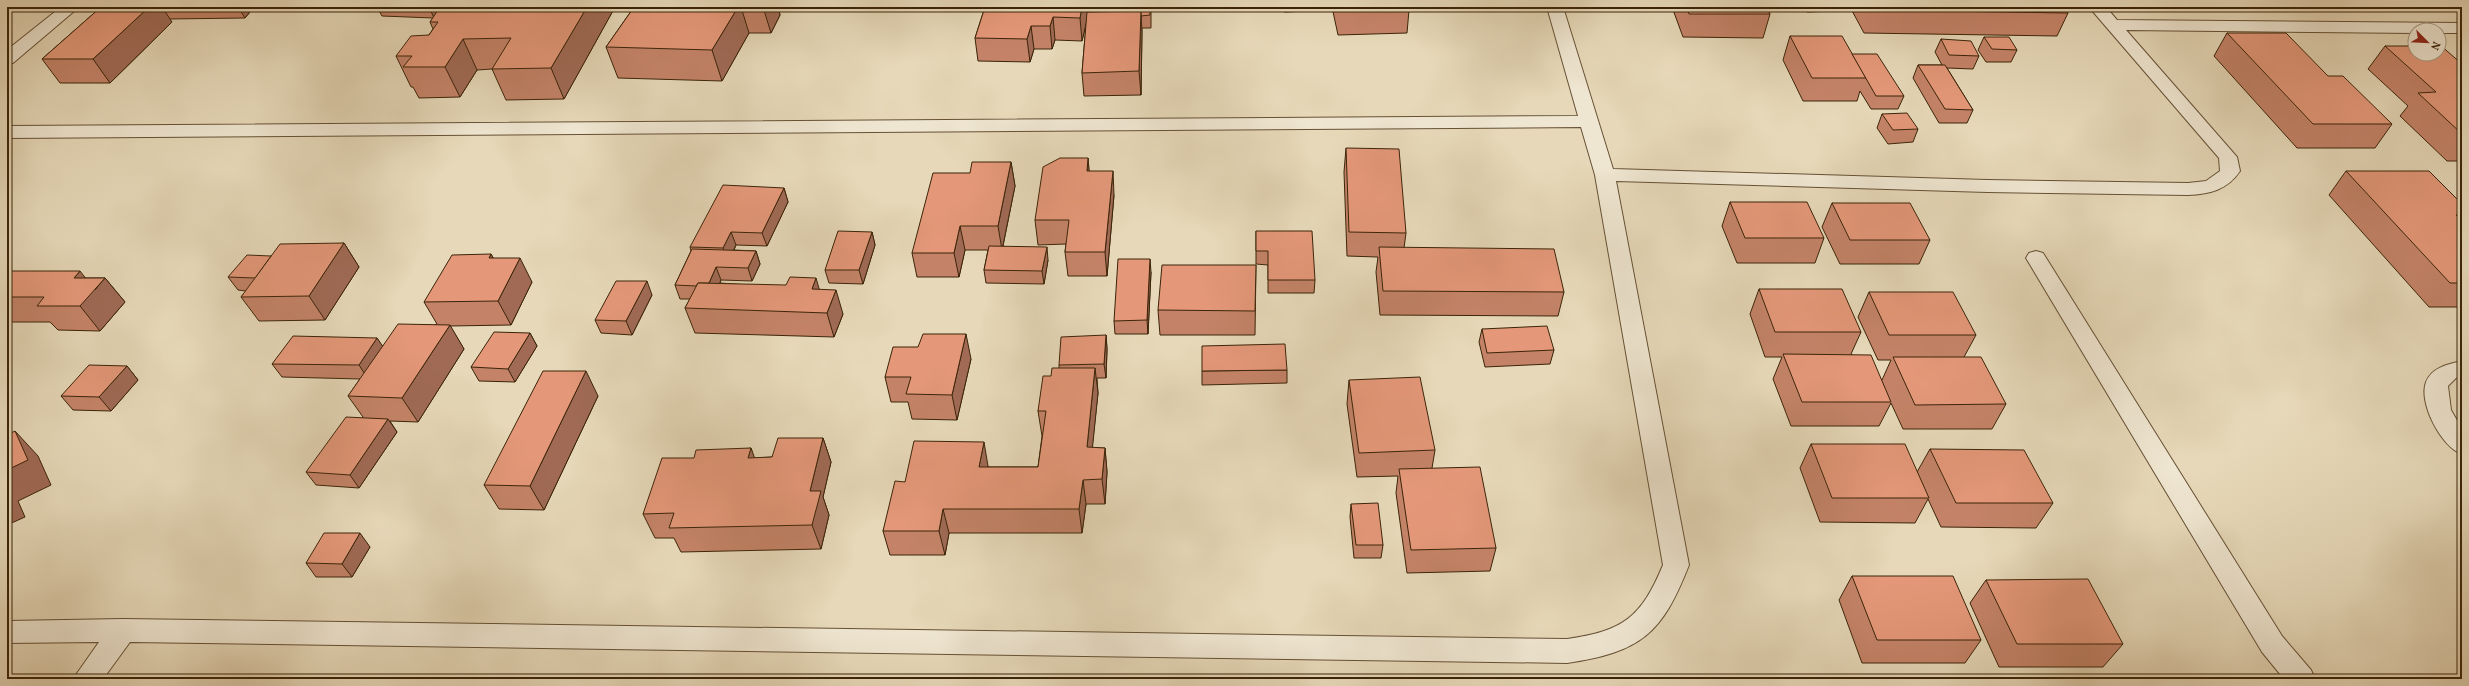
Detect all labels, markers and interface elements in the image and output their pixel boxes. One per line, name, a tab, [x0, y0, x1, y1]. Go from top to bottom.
north arrow	[2407, 22, 2447, 62]
text: N	[2426, 39, 2443, 52]

